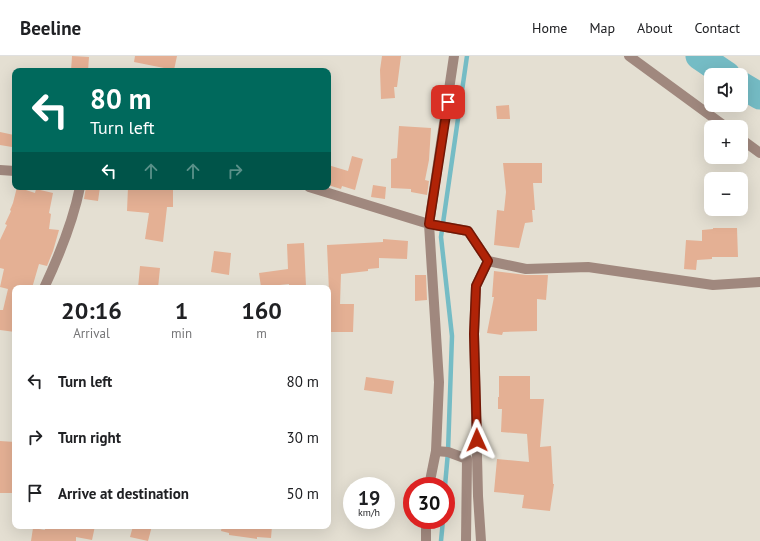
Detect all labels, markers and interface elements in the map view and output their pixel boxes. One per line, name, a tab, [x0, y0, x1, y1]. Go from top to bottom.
text: Beeline	[20, 16, 81, 40]
text: Home	[532, 19, 567, 37]
text: Map	[589, 19, 615, 37]
text: About	[637, 19, 673, 37]
text: Contact	[695, 19, 740, 37]
map controls	[704, 68, 748, 216]
button: sound	[704, 68, 748, 112]
text: 80 m	[90, 80, 151, 117]
icon: left	[24, 84, 76, 136]
pin	[431, 85, 465, 119]
icon: arrive	[437, 91, 459, 113]
text: Turn left	[90, 116, 155, 139]
button: +	[704, 120, 748, 164]
icon: left	[98, 160, 120, 182]
icon: ahead	[140, 160, 162, 182]
icon: ahead	[182, 160, 204, 182]
icon: right	[224, 160, 246, 182]
button: −	[704, 172, 748, 216]
text: 20:16	[61, 295, 122, 326]
text: 1	[175, 295, 188, 326]
text: 160	[241, 295, 282, 326]
text: Arrival	[73, 325, 110, 342]
text: min	[171, 325, 192, 342]
text: m	[256, 325, 267, 342]
icon: left	[24, 370, 46, 392]
text: Turn left	[58, 372, 112, 391]
text: 80 m	[286, 372, 319, 391]
position arrow	[456, 419, 498, 461]
icon: right	[24, 426, 46, 448]
text: Turn right	[58, 428, 121, 447]
text: 30 m	[286, 428, 319, 447]
speed limit sign: 30	[403, 477, 455, 529]
icon: arrive	[24, 482, 46, 504]
text: Arrive at destination	[58, 484, 189, 503]
text: 50 m	[286, 484, 319, 503]
text: 19	[358, 485, 380, 511]
text: km/h	[358, 506, 380, 519]

